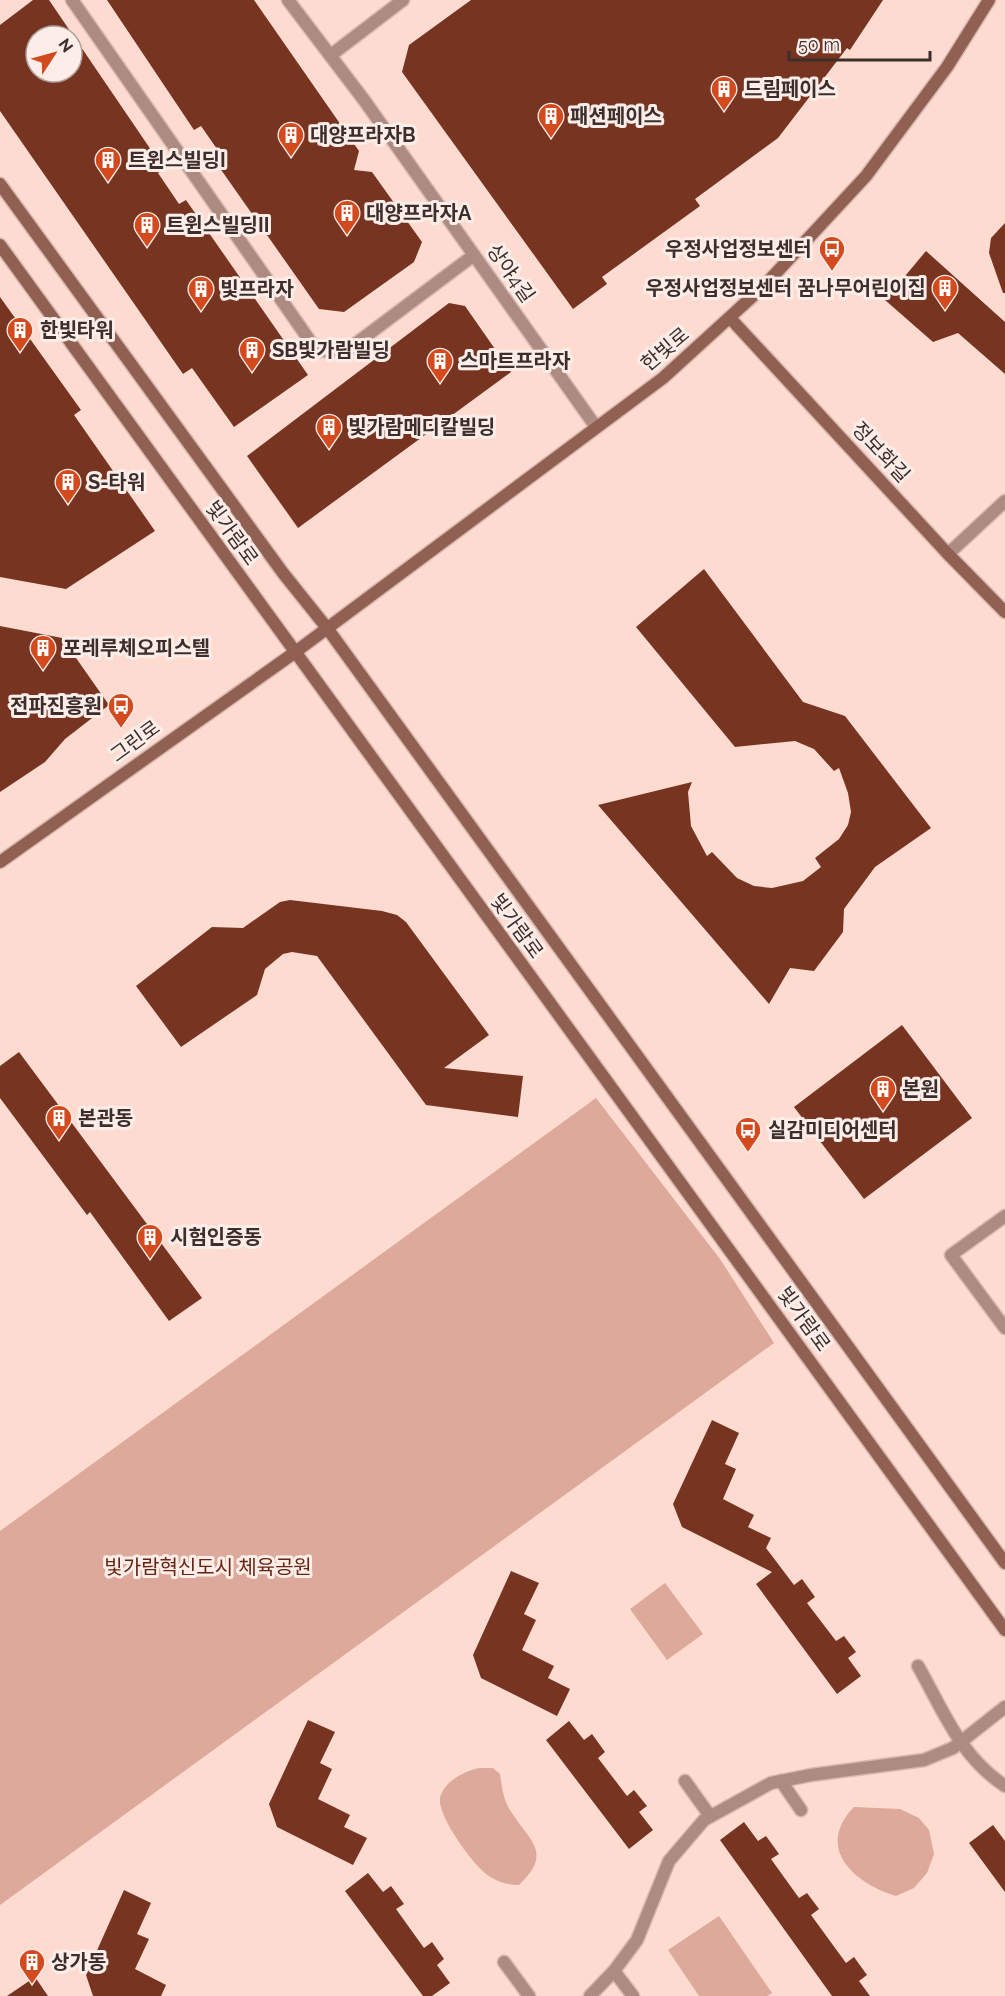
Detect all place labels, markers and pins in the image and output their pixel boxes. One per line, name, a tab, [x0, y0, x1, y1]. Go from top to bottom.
building icon: 드림페이스	[709, 74, 739, 112]
place label: 드림페이스	[744, 77, 836, 101]
building icon: 패션페이스	[536, 101, 566, 139]
place label: 패션페이스	[570, 104, 662, 128]
building icon: 대양프라자B	[276, 120, 306, 158]
place label: 대양프라자B	[310, 123, 416, 147]
building icon: 트윈스빌딩I	[93, 145, 123, 183]
place label: 트윈스빌딩I	[128, 148, 226, 172]
building icon: 대양프라자A	[332, 198, 362, 236]
place label: 대양프라자A	[366, 201, 472, 225]
building icon: 트윈스빌딩II	[132, 210, 162, 248]
place label: 트윈스빌딩II	[166, 213, 269, 237]
bus stop icon: 우정사업정보센터	[817, 234, 847, 272]
place label: 우정사업정보센터	[665, 237, 812, 261]
building icon: 우정사업정보센터 꿈나무어린이집	[930, 273, 960, 311]
building icon: 빛프라자	[186, 274, 216, 312]
place label: 우정사업정보센터 꿈나무어린이집	[645, 276, 926, 300]
place label: 빛프라자	[220, 277, 294, 301]
building icon: 한빛타워	[5, 315, 35, 353]
place label: 한빛타워	[40, 318, 114, 342]
building icon: SB빛가람빌딩	[237, 335, 267, 373]
place label: SB빛가람빌딩	[272, 338, 390, 362]
building icon: 스마트프라자	[425, 346, 455, 384]
place label: 스마트프라자	[460, 349, 571, 373]
building icon: 빛가람메디칼빌딩	[314, 412, 344, 450]
place label: 빛가람메디칼빌딩	[348, 415, 495, 439]
building icon: S-타워	[53, 467, 83, 505]
place label: S-타워	[88, 470, 145, 494]
building icon: 포레루체오피스텔	[28, 633, 58, 671]
place label: 포레루체오피스텔	[63, 636, 210, 660]
bus stop icon: 전파진흥원	[106, 691, 136, 729]
place label: 전파진흥원	[10, 694, 102, 718]
building icon: 본원	[868, 1074, 898, 1112]
place label: 본원	[902, 1077, 939, 1101]
building icon: 본관동	[44, 1103, 74, 1141]
place label: 본관동	[78, 1106, 133, 1130]
bus stop icon: 실감미디어센터	[733, 1115, 763, 1153]
place label: 실감미디어센터	[768, 1118, 897, 1142]
building icon: 시험인증동	[135, 1222, 165, 1260]
place label: 시험인증동	[170, 1225, 262, 1249]
building icon: 상가동	[17, 1947, 47, 1985]
place label: 상가동	[51, 1950, 106, 1974]

